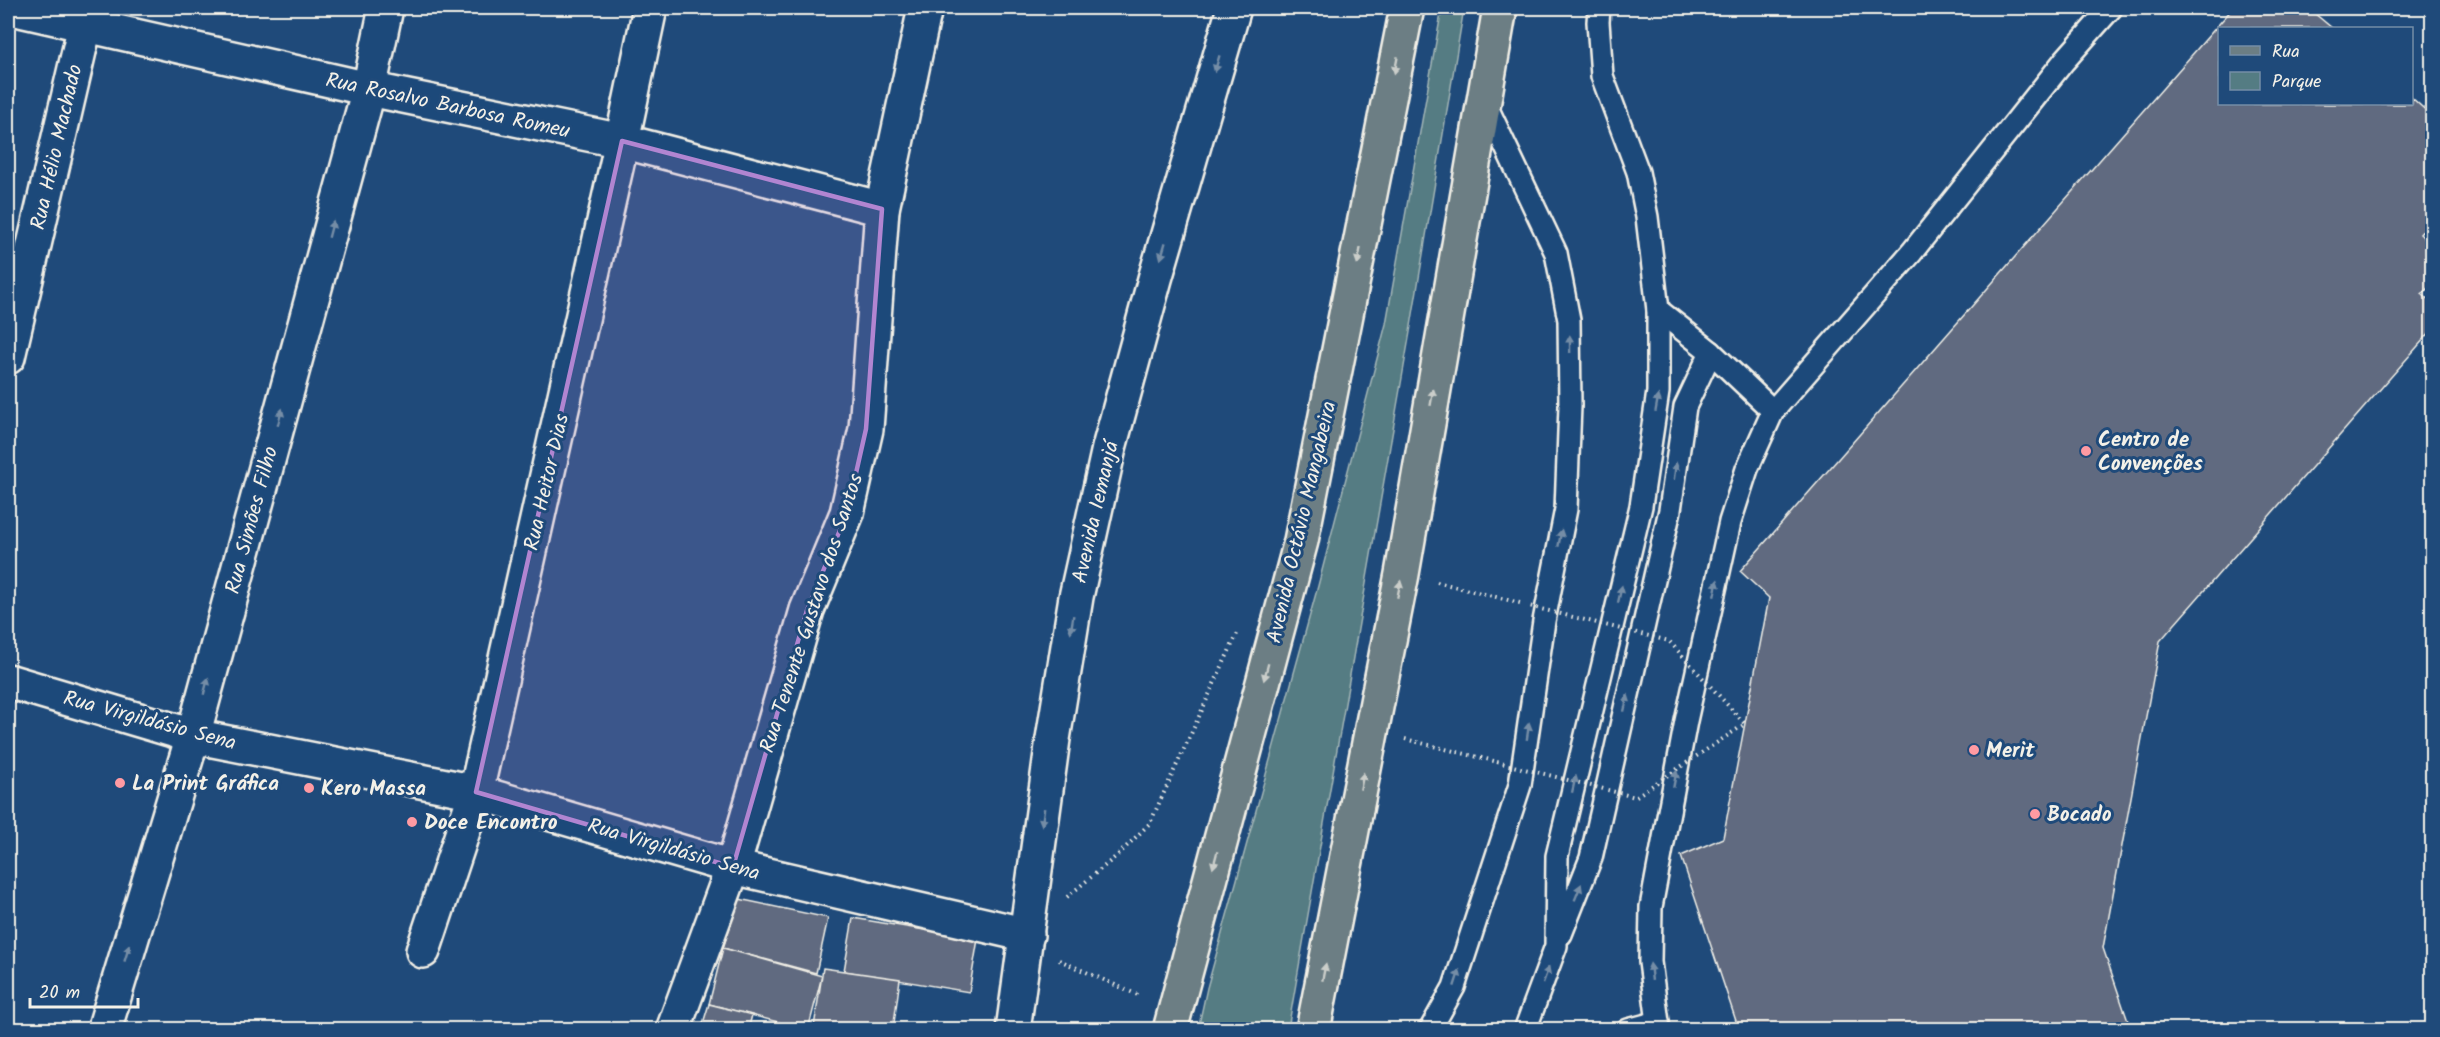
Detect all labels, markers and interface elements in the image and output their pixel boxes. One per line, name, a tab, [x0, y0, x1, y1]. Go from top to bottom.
legend	[2218, 27, 2413, 105]
text: Rua	[2272, 38, 2300, 67]
one-way arrow	[1212, 55, 1221, 73]
one-way arrow	[1391, 56, 1400, 75]
street label: Rua Hélio Machado	[22, 61, 93, 233]
street label: Rua Rosalvo Barbosa Romeu	[322, 64, 573, 149]
text: Parque	[2272, 68, 2321, 97]
one-way arrow	[326, 219, 336, 238]
one-way arrow	[1158, 242, 1167, 260]
one-way arrow	[1354, 247, 1363, 266]
one-way arrow	[1565, 334, 1575, 353]
one-way arrow	[1428, 387, 1437, 406]
one-way arrow	[1652, 393, 1661, 412]
street label: Avenida Octávio Mangabeira	[1259, 398, 1346, 647]
one-way arrow	[275, 408, 285, 426]
street label: Rua Heitor Dias	[516, 411, 579, 554]
place label: Centro de Convenções	[2098, 424, 2203, 481]
street label: Avenida Iemanjá	[1064, 436, 1129, 587]
street label: Rua Simões Filho	[217, 443, 288, 598]
marker: Centro de Convenções	[2079, 444, 2093, 458]
one-way arrow	[1671, 462, 1680, 481]
street label: Rua Tenente Gustavo dos Santos	[752, 469, 873, 757]
one-way arrow	[1556, 529, 1566, 548]
one-way arrow	[1711, 579, 1721, 597]
one-way arrow	[1395, 580, 1404, 599]
one-way arrow	[1615, 585, 1625, 603]
one-way arrow	[1067, 614, 1076, 633]
one-way arrow	[1261, 663, 1270, 681]
one-way arrow	[202, 677, 212, 695]
street label: Rua Virgildásio Sena	[59, 683, 240, 760]
one-way arrow	[1622, 694, 1631, 713]
one-way arrow	[1524, 721, 1533, 740]
place label: Merit	[1986, 735, 2035, 768]
marker: Merit	[1967, 743, 1981, 757]
place label: La Print Gráfica	[132, 768, 279, 801]
one-way arrow	[1671, 769, 1680, 788]
one-way arrow	[1358, 771, 1367, 790]
place label: Kero Massa	[321, 773, 426, 806]
one-way arrow	[1570, 774, 1580, 793]
marker: La Print Gráfica	[113, 776, 127, 790]
marker: Kero Massa	[302, 781, 316, 795]
place label: Bocado	[2047, 799, 2112, 832]
place label: Doce Encontro	[424, 807, 558, 840]
one-way arrow	[1038, 807, 1047, 826]
marker: Bocado	[2028, 807, 2042, 821]
street label: Rua Virgildásio Sena	[584, 810, 764, 891]
marker: Doce Encontro	[405, 815, 419, 829]
one-way arrow	[1210, 851, 1219, 869]
one-way arrow	[1574, 883, 1583, 901]
one-way arrow	[123, 944, 132, 962]
one-way arrow	[1320, 962, 1329, 981]
one-way arrow	[1646, 962, 1656, 981]
one-way arrow	[1541, 966, 1551, 984]
one-way arrow	[1453, 969, 1462, 987]
scale bar	[30, 971, 138, 1009]
text: 20 m	[39, 979, 80, 1008]

